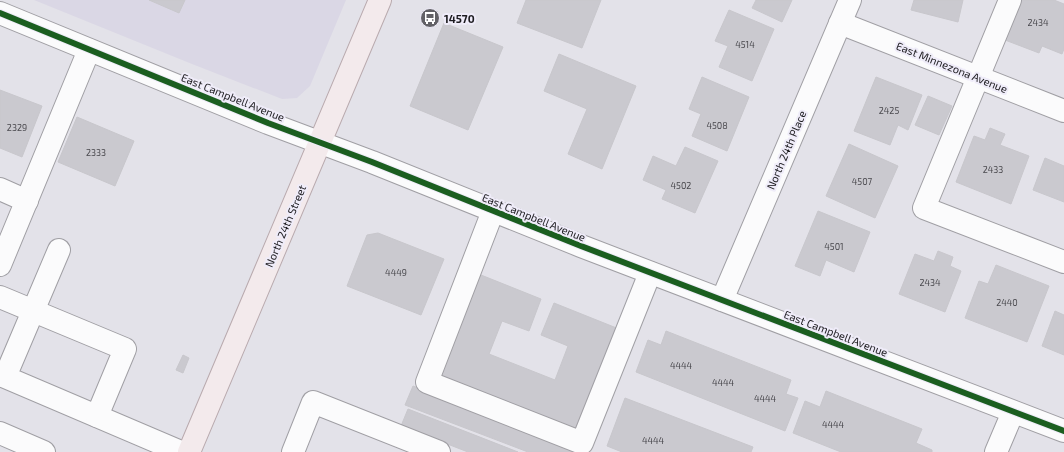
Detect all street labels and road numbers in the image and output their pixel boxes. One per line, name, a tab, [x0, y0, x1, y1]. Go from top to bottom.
street label: East Minnezona Avenue	[894, 39, 1010, 95]
street label: East Campbell Avenue	[179, 70, 287, 124]
street label: North 24th Place	[764, 109, 809, 191]
street label: North 24th Street	[262, 183, 308, 269]
street label: East Campbell Avenue	[480, 190, 588, 244]
street label: East Campbell Avenue	[782, 307, 890, 359]

